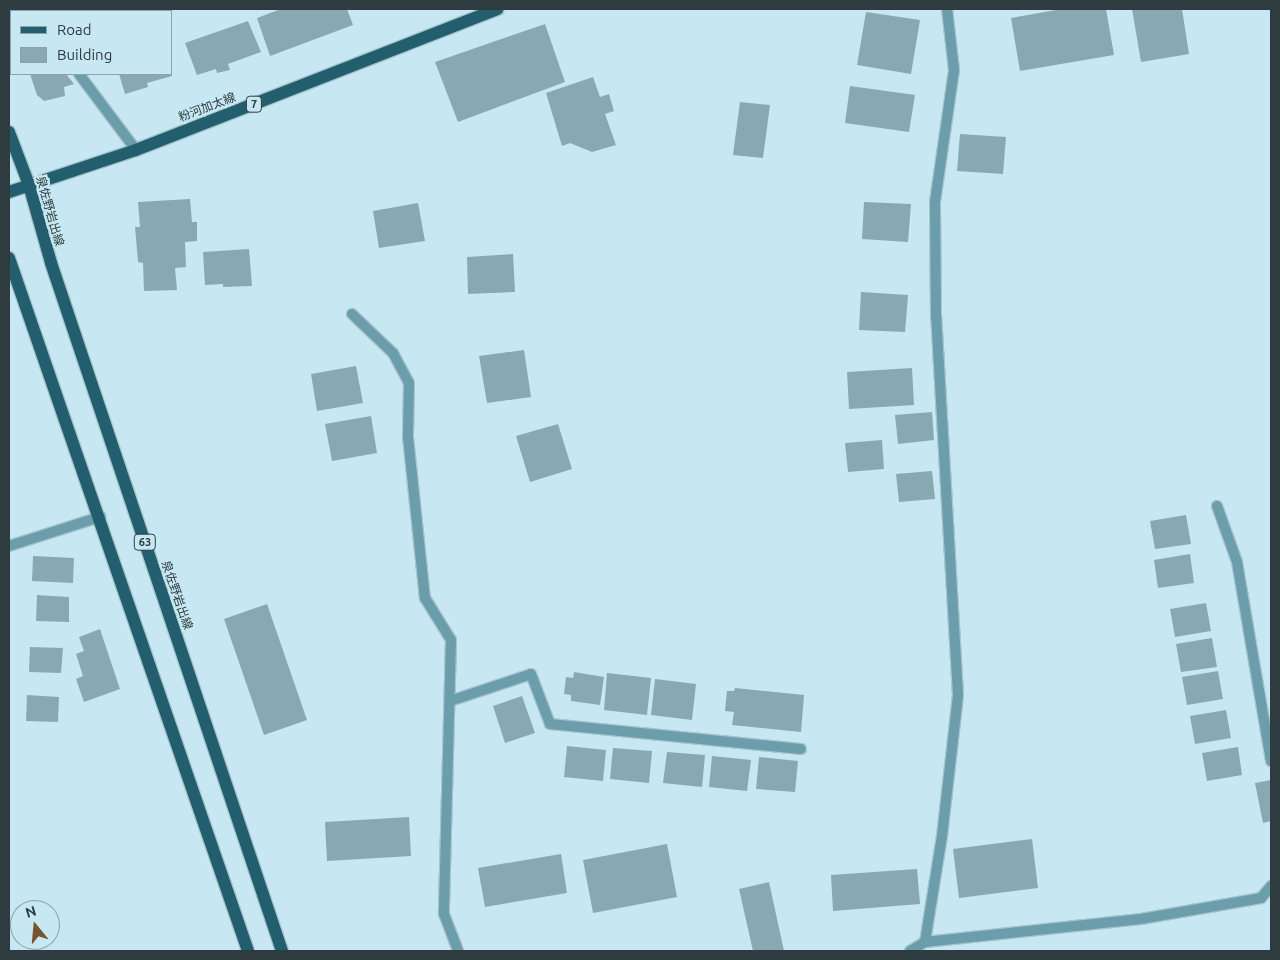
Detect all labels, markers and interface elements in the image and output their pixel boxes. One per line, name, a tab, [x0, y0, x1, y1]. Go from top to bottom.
legend	[10, 10, 172, 75]
text: Road	[57, 21, 92, 38]
text: Building	[57, 46, 112, 63]
street label: 粉河加太線	[176, 90, 238, 124]
road number: 7	[245, 96, 263, 112]
street label: 泉佐野岩出線	[33, 174, 67, 248]
road number: 63	[134, 534, 156, 550]
street label: 泉佐野岩出線	[158, 559, 196, 631]
north arrow	[10, 900, 60, 950]
text: N	[24, 902, 38, 921]

